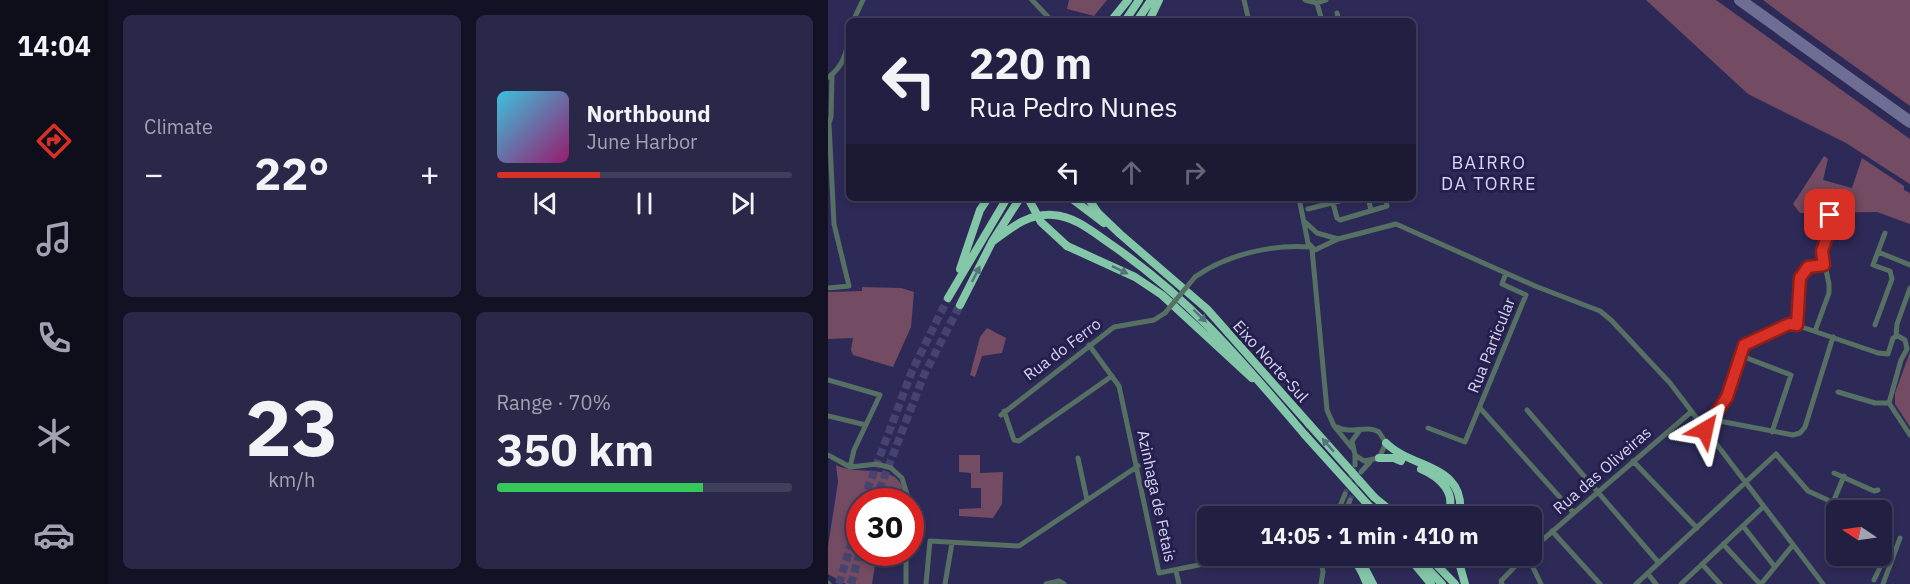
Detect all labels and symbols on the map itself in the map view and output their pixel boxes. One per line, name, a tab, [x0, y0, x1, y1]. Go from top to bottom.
district label: BAIRRO DA TORRE	[1441, 151, 1537, 195]
pin	[1804, 189, 1855, 240]
one-way arrow	[971, 265, 981, 282]
one-way arrow	[1112, 265, 1129, 274]
street label: Rua Particular	[1463, 294, 1519, 396]
one-way arrow	[1193, 309, 1208, 323]
street label: Rua do Ferro	[1019, 313, 1105, 385]
street label: Eixo Norte-Sul	[1229, 316, 1313, 406]
position arrow	[1673, 398, 1737, 462]
street label: Rua das Oliveiras	[1549, 422, 1655, 518]
street label: Azinhaga de Fetais	[1133, 428, 1181, 564]
one-way arrow	[1322, 438, 1335, 453]
speed limit sign: 30	[846, 488, 924, 566]
north arrow	[1826, 500, 1892, 566]

